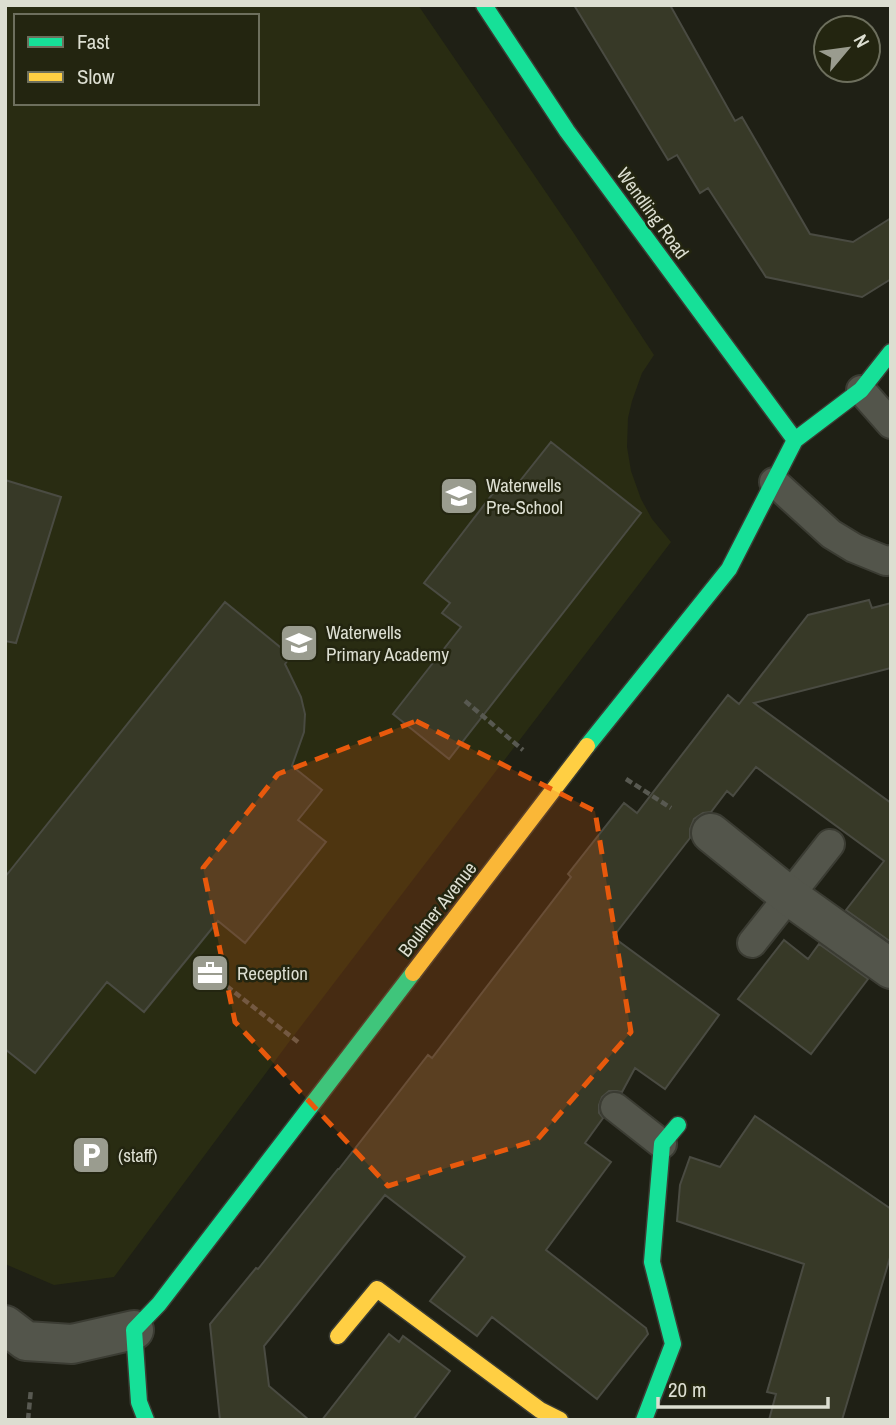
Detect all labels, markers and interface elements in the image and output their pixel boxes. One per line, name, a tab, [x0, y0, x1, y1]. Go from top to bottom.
legend	[14, 14, 259, 105]
north arrow	[812, 14, 882, 84]
text: Fast	[77, 27, 110, 56]
text: N	[848, 30, 876, 52]
text: Slow	[77, 62, 115, 91]
street label: Wendling Road	[611, 162, 695, 264]
place label: Waterwells Pre-School	[486, 472, 563, 520]
school or university icon: Waterwells Pre-School	[438, 475, 480, 517]
place label: Waterwells Primary Academy	[326, 619, 449, 667]
school or university icon: Waterwells Primary Academy	[278, 622, 320, 664]
street label: Boulmer Avenue	[392, 856, 482, 962]
office icon: Reception	[189, 952, 231, 994]
place label: Reception	[237, 960, 308, 986]
parking icon: (staff)	[70, 1134, 112, 1176]
place label: (staff)	[118, 1142, 158, 1168]
scale bar	[658, 1366, 828, 1410]
text: 20 m	[668, 1375, 706, 1404]

